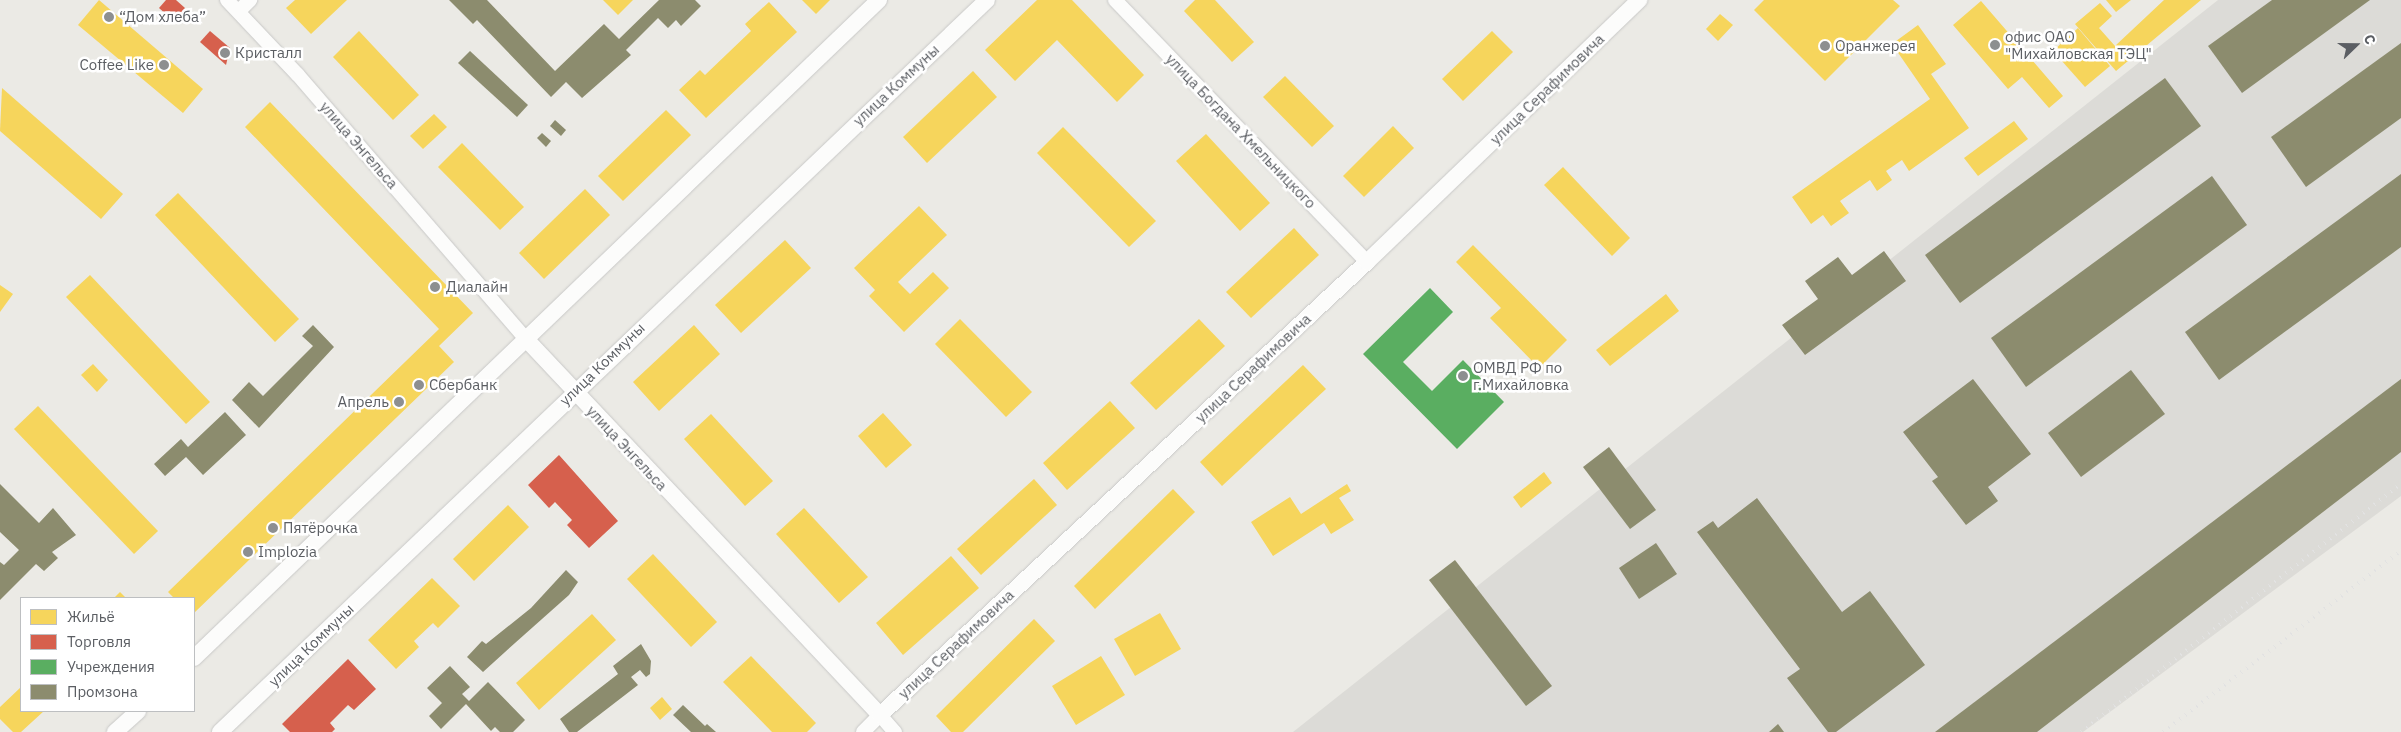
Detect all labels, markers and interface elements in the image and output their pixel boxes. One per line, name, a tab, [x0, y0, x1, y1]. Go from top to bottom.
place label: “Дом хлеба”	[119, 8, 206, 26]
marker: “Дом хлеба”	[103, 11, 115, 23]
north arrow	[2331, 20, 2381, 70]
place label: офис ОАО "Михайловская ТЭЦ"	[2005, 27, 2152, 62]
street label: улица Серафимовича	[1486, 30, 1608, 148]
text: С	[2360, 32, 2380, 47]
place label: Оранжерея	[1835, 37, 1916, 55]
marker: офис ОАО "Михайловская ТЭЦ"	[1989, 39, 2001, 51]
marker: Оранжерея	[1819, 40, 1831, 52]
street label: улица Коммуны	[849, 41, 943, 129]
place label: Кристалл	[235, 44, 302, 62]
marker: Кристалл	[219, 47, 231, 59]
street label: улица Богдана Хмельницкого	[1162, 50, 1320, 212]
place label: Coffee Like	[80, 56, 154, 74]
marker: Coffee Like	[158, 59, 170, 71]
street label: улица Энгельса	[316, 98, 402, 192]
place label: Диалайн	[446, 278, 508, 296]
marker: Диалайн	[428, 280, 442, 294]
street label: улица Серафимовича	[1191, 310, 1315, 426]
street label: улица Коммуны	[556, 319, 648, 409]
place label: ОМВД РФ по г.Михайловка	[1473, 358, 1569, 393]
marker: ОМВД РФ по г.Михайловка	[1457, 370, 1469, 382]
place label: Сбербанк	[429, 376, 497, 394]
marker: Сбербанк	[413, 379, 425, 391]
place label: Апрель	[338, 393, 389, 411]
marker: Апрель	[393, 396, 405, 408]
street label: улица Энгельса	[583, 402, 671, 494]
place label: Пятёрочка	[283, 519, 358, 537]
marker: Пятёрочка	[267, 522, 279, 534]
place label: Implozia	[258, 543, 317, 561]
marker: Implozia	[242, 546, 254, 558]
street label: улица Серафимовича	[894, 586, 1018, 702]
legend	[20, 597, 195, 712]
street label: улица Коммуны	[265, 600, 357, 690]
text: Жильё	[67, 607, 115, 626]
text: Торговля	[67, 632, 131, 651]
text: Учреждения	[67, 657, 155, 676]
text: Промзона	[67, 682, 138, 701]

